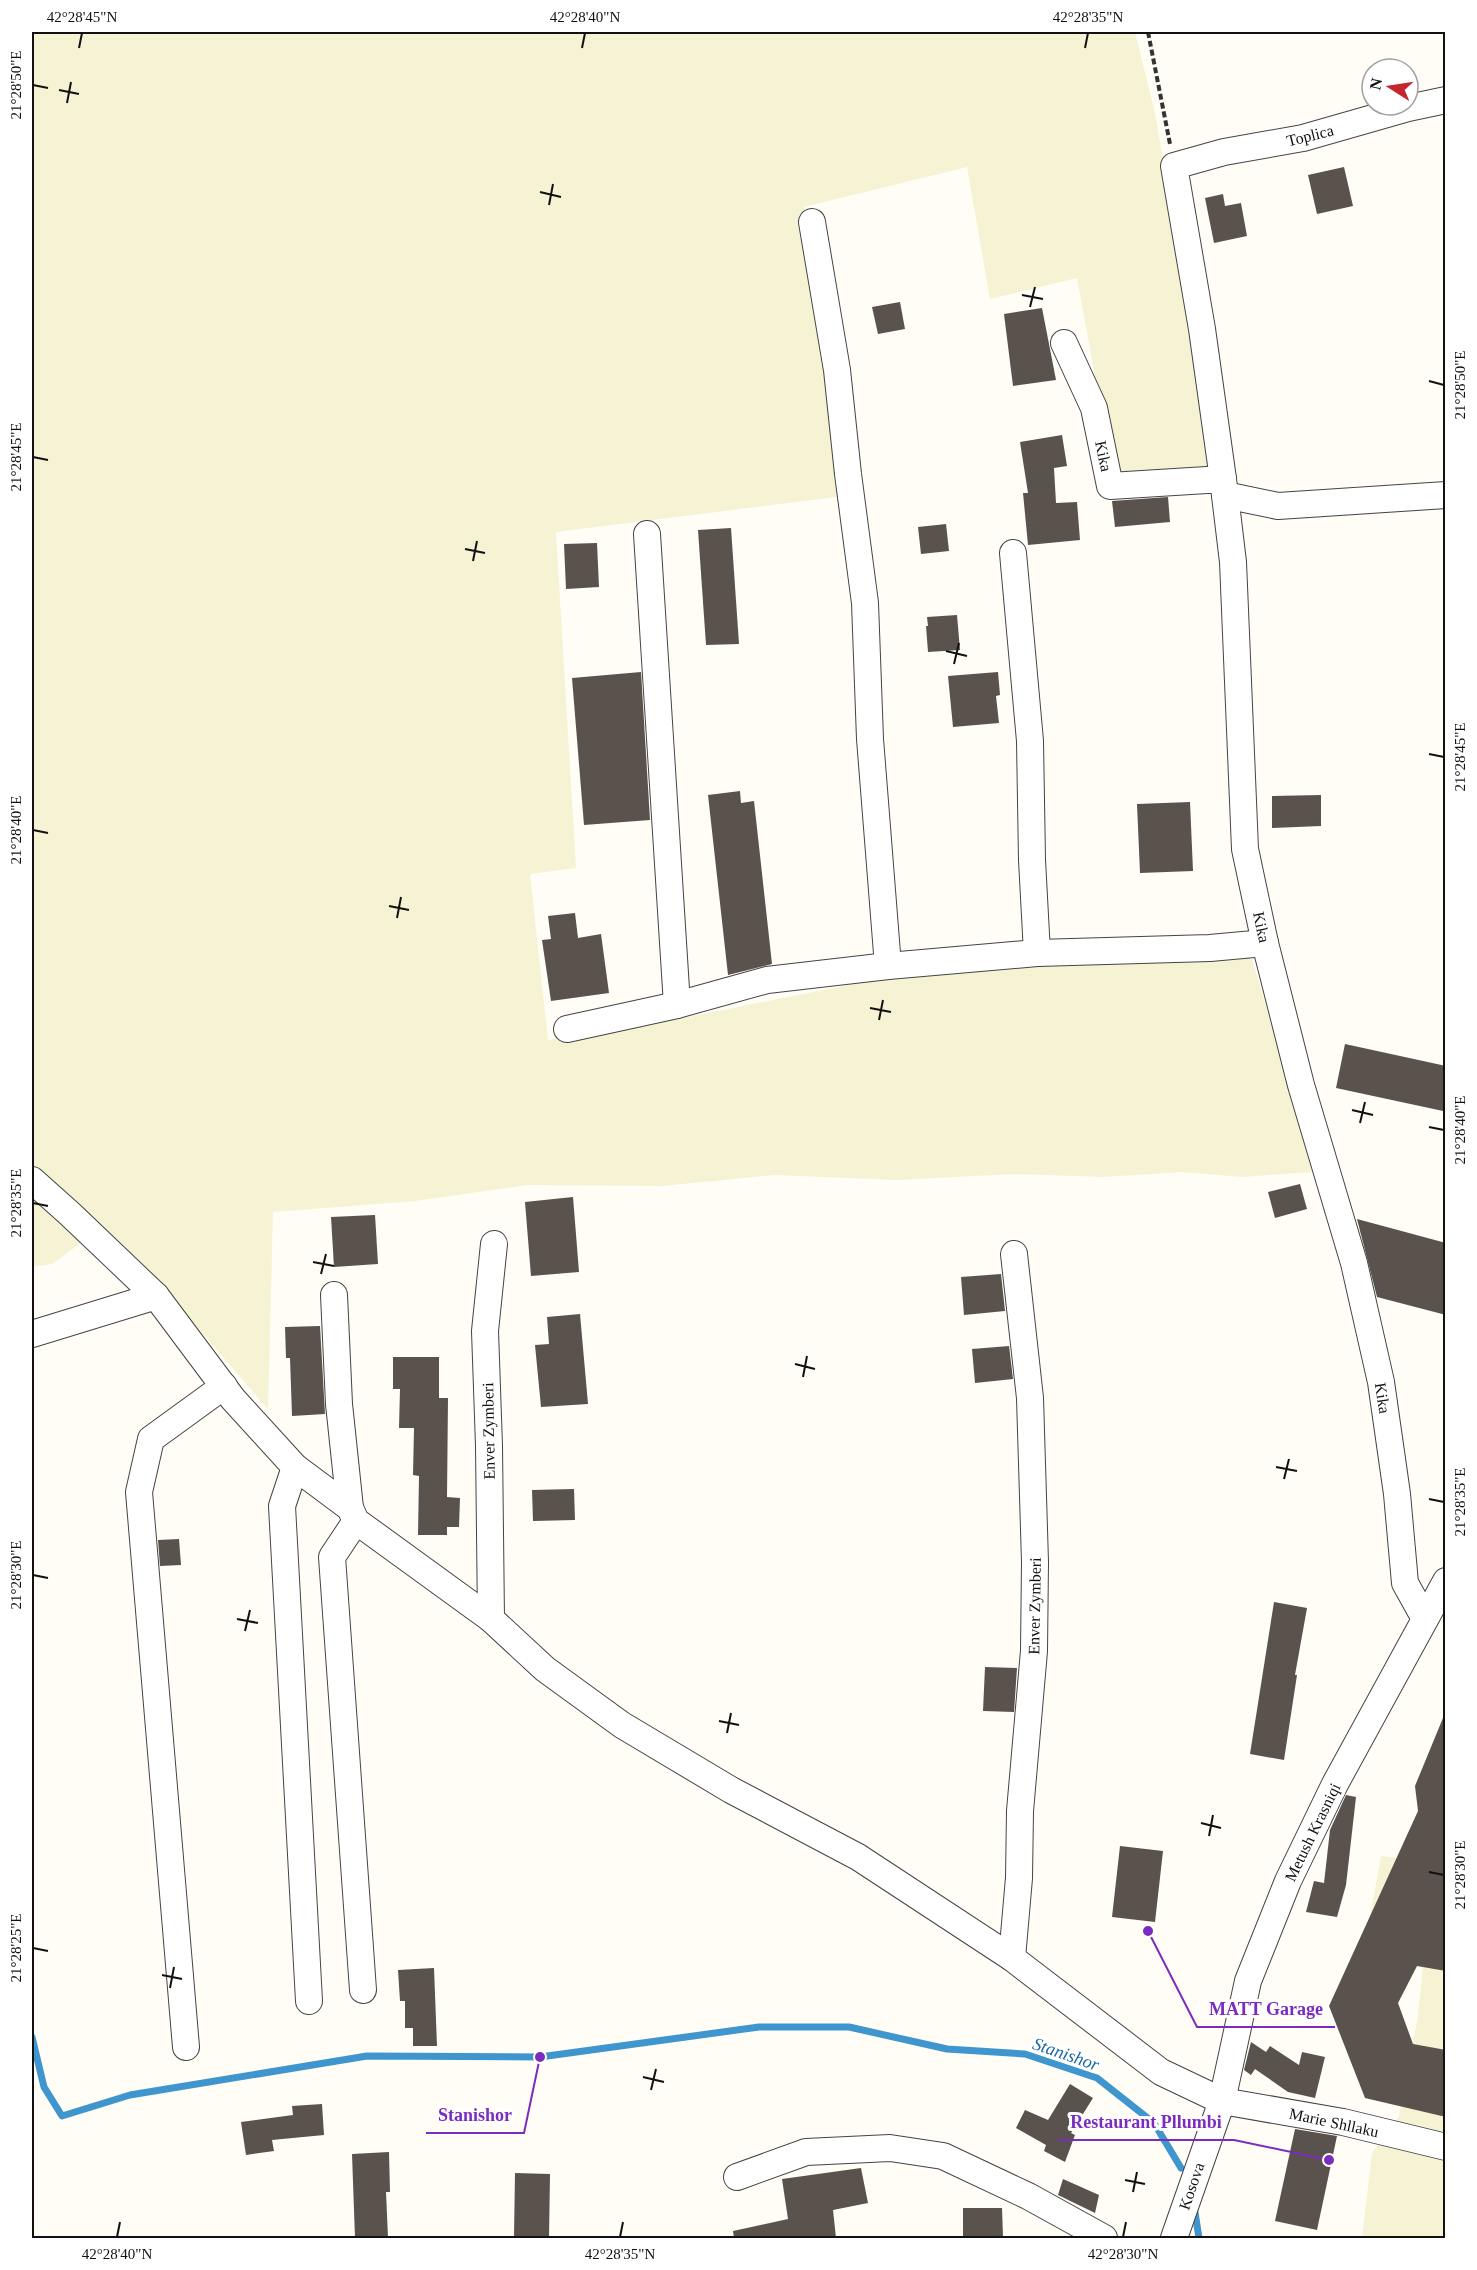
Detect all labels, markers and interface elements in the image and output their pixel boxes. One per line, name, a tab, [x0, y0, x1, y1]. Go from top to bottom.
text: 42°28'45"N	[47, 9, 117, 25]
text: 42°28'40"N	[550, 9, 620, 25]
text: 42°28'35"N	[1053, 9, 1123, 25]
text: 21°28'50"E	[8, 51, 24, 120]
north arrow	[1360, 57, 1420, 117]
text: N	[1366, 76, 1385, 91]
street label: Toplica	[1285, 121, 1336, 150]
text: 21°28'50"E	[1452, 351, 1468, 420]
text: 21°28'45"E	[8, 423, 24, 492]
street label: Kika	[1092, 439, 1115, 473]
text: 21°28'45"E	[1452, 723, 1468, 792]
text: 21°28'40"E	[8, 796, 24, 865]
street label: Kika	[1250, 910, 1273, 944]
text: 21°28'40"E	[1452, 1096, 1468, 1165]
text: 21°28'35"E	[8, 1169, 24, 1238]
street label: Kika	[1372, 1381, 1393, 1415]
street label: Enver Zymberi	[479, 1382, 499, 1480]
text: 21°28'35"E	[1452, 1468, 1468, 1537]
text: 21°28'30"E	[8, 1541, 24, 1610]
street label: Enver Zymberi	[1025, 1557, 1045, 1655]
street label: Metush Krasniqi	[1281, 1780, 1345, 1885]
text: 21°28'30"E	[1452, 1841, 1468, 1910]
text: 21°28'25"E	[8, 1914, 24, 1983]
callout: MATT Garage	[1197, 1991, 1335, 2027]
text: MATT Garage	[1209, 1999, 1323, 2019]
water label: Stanishor	[1030, 2033, 1103, 2075]
callout: Stanishor	[426, 2097, 524, 2133]
callout: Restaurant Pllumbi	[1058, 2104, 1234, 2140]
text: Stanishor	[438, 2105, 512, 2125]
street label: Marie Shllaku	[1288, 2105, 1380, 2140]
text: Restaurant Pllumbi	[1070, 2112, 1222, 2132]
street label: Kosova	[1175, 2160, 1207, 2212]
text: 42°28'40"N	[82, 2246, 152, 2262]
text: 42°28'35"N	[585, 2246, 655, 2262]
text: 42°28'30"N	[1088, 2246, 1158, 2262]

